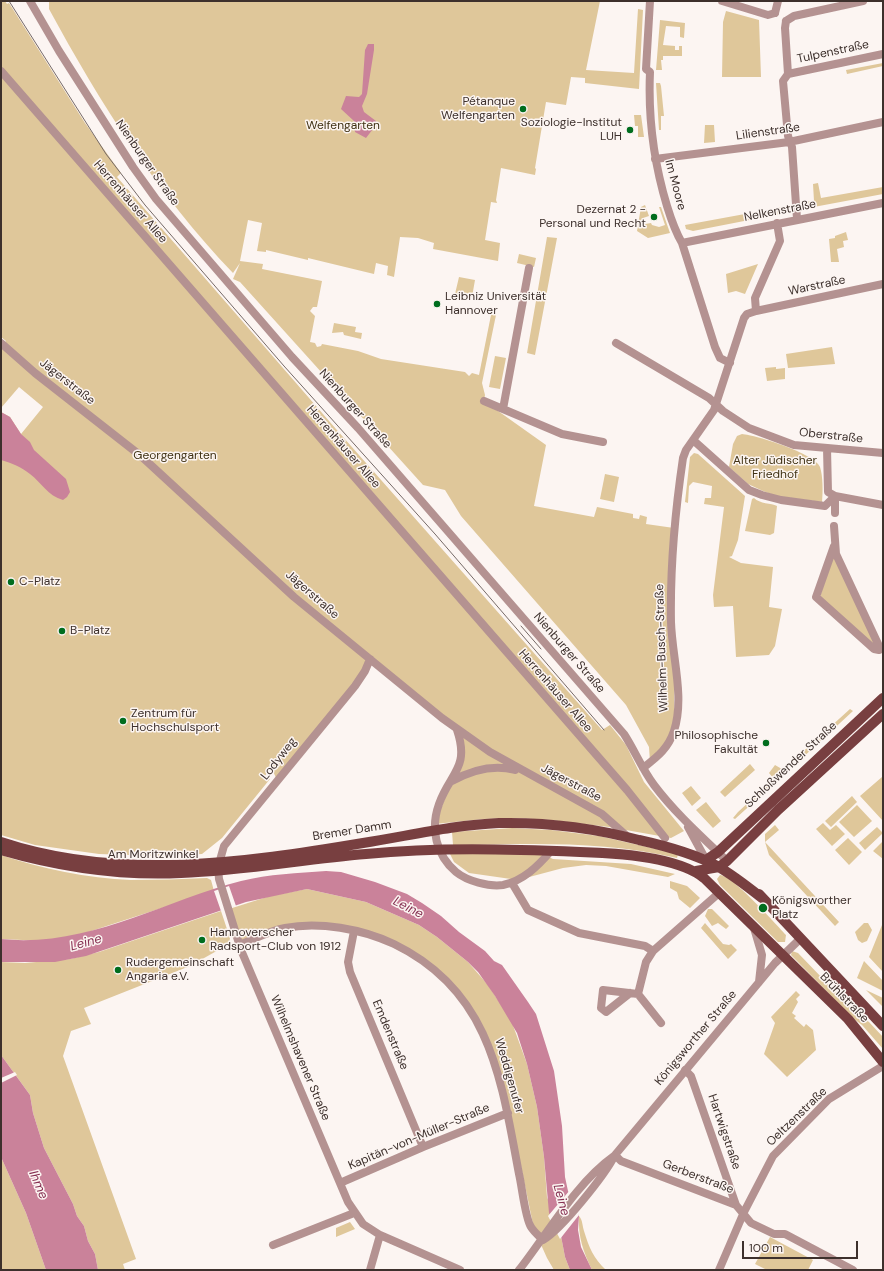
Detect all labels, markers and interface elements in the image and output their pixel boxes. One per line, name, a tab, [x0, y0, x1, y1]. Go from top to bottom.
street label: Tulpenstraße	[796, 37, 870, 67]
place label: Pétanque Welfengarten	[441, 95, 515, 123]
marker: Pétanque Welfengarten	[518, 104, 528, 114]
place label: Soziologie-Institut LUH	[521, 116, 622, 144]
street label: Nienburger Straße	[112, 117, 182, 209]
park label: Welfengarten	[306, 119, 380, 133]
street label: Lilienstraße	[735, 120, 801, 144]
marker: Soziologie-Institut LUH	[625, 125, 635, 135]
street label: Herrenhäuser Allee	[90, 158, 170, 246]
street label: Im Moore	[661, 158, 689, 212]
street label: Nelkenstraße	[743, 197, 817, 225]
place label: Dezernat 2 - Personal und Recht	[539, 203, 646, 231]
marker: Dezernat 2 - Personal und Recht	[649, 212, 659, 222]
street label: Warstraße	[787, 273, 847, 299]
place label: Leibniz Universität Hannover	[445, 290, 546, 318]
marker: Leibniz Universität Hannover	[432, 299, 442, 309]
street label: Jägerstraße	[36, 356, 98, 408]
street label: Nienburger Straße	[316, 366, 394, 452]
street label: Herrenhäuser Allee	[303, 403, 383, 491]
street label: Oberstraße	[798, 425, 864, 447]
park label: Georgengarten	[133, 449, 217, 463]
park label: Alter Jüdischer Friedhof	[733, 454, 817, 482]
street label: Jägerstraße	[282, 568, 342, 622]
place label: C-Platz	[19, 575, 60, 589]
marker: C-Platz	[6, 577, 16, 587]
street label: Wilhelm-Busch-Straße	[653, 584, 671, 712]
street label: Nienburger Straße	[530, 610, 608, 696]
place label: B-Platz	[70, 624, 110, 638]
marker: B-Platz	[57, 626, 67, 636]
street label: Herrenhäuser Allee	[515, 647, 595, 735]
place label: Zentrum für Hochschulsport	[131, 707, 219, 735]
marker: Zentrum für Hochschulsport	[118, 716, 128, 726]
street label: Schloßwender Straße	[742, 719, 840, 811]
place label: Philosophische Fakultät	[674, 729, 758, 757]
street label: Lodyweg	[258, 735, 300, 783]
marker: Philosophische Fakultät	[761, 738, 771, 748]
street label: Jägerstraße	[538, 761, 604, 805]
street label: Bremer Damm	[312, 818, 392, 844]
street label: Am Moritzwinkel	[108, 848, 198, 862]
water label: Leine	[390, 894, 426, 922]
place label: Königsworther Platz	[772, 894, 851, 922]
marker: Königsworther Platz	[757, 902, 769, 914]
place label: Hannoverscher Radsport-Club von 1912	[210, 926, 341, 954]
water label: Leine	[69, 931, 103, 955]
marker: Hannoverscher Radsport-Club von 1912	[197, 935, 207, 945]
place label: Rudergemeinschaft Angaria e.V.	[126, 956, 234, 984]
marker: Rudergemeinschaft Angaria e.V.	[113, 965, 123, 975]
street label: Brühlstraße	[817, 970, 871, 1026]
street label: Königsworther Straße	[652, 988, 740, 1088]
street label: Wilhelmshavener Straße	[267, 993, 333, 1123]
street label: Emdenstraße	[369, 998, 411, 1072]
street label: Weddigenufer	[491, 1037, 527, 1115]
street label: Oeltzenstraße	[764, 1084, 830, 1150]
street label: Hartwigstraße	[704, 1093, 744, 1171]
street label: Kapitän-von-Müller-Straße	[346, 1101, 492, 1173]
street label: Gerberstraße	[660, 1157, 736, 1197]
water label: Ihme	[25, 1168, 51, 1202]
water label: Leine	[549, 1183, 573, 1217]
scale bar	[744, 1233, 860, 1259]
text: 100 m	[749, 1240, 783, 1256]

